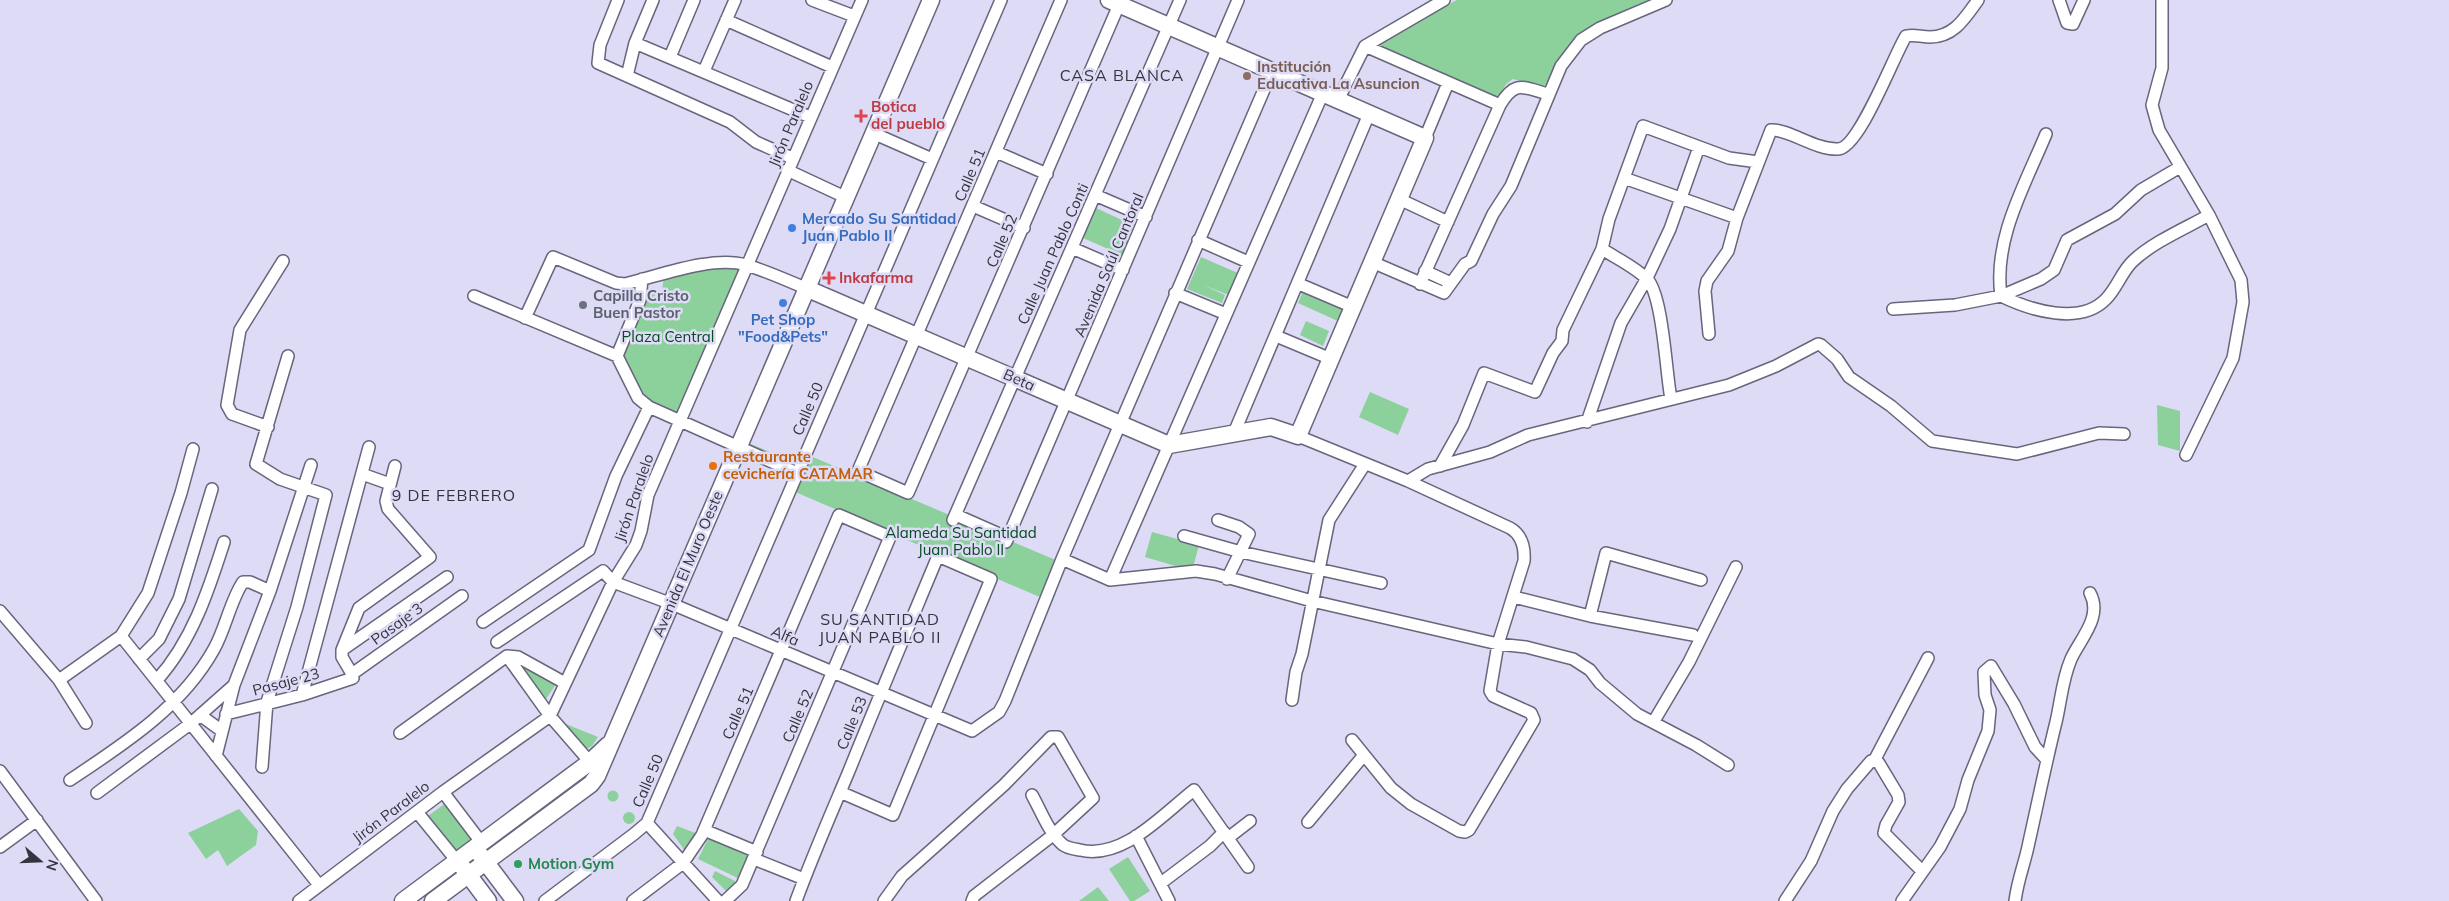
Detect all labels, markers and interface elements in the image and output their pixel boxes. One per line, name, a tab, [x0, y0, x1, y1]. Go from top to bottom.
place label: Institución Educativa La Asuncion	[1257, 57, 1420, 93]
district label: CASA BLANCA	[1060, 65, 1184, 85]
marker: Institución Educativa La Asuncion	[1241, 70, 1253, 82]
street label: Jirón Paralelo	[764, 78, 817, 170]
place label: Botica del pueblo	[871, 97, 945, 133]
marker: Botica del pueblo	[855, 110, 867, 122]
street label: Calle 51	[950, 145, 989, 204]
street label: Calle Juan Pablo Conti	[1013, 180, 1092, 327]
street label: Avenida Saúl Cantoral	[1070, 190, 1148, 340]
place label: Mercado Su Santidad Juan Pablo II	[802, 209, 956, 245]
street label: Calle 52	[982, 211, 1021, 270]
marker: Mercado Su Santidad Juan Pablo II	[786, 222, 798, 234]
place label: Inkafarma	[839, 268, 913, 287]
marker: Inkafarma	[823, 272, 835, 284]
place label: Capilla Cristo Buen Pastor	[593, 286, 689, 322]
marker: Pet Shop "Food&Pets"	[777, 297, 789, 309]
marker: Capilla Cristo Buen Pastor	[577, 299, 589, 311]
place label: Pet Shop "Food&Pets"	[738, 310, 828, 346]
park label: Plaza Central	[622, 327, 714, 346]
street label: Beta	[1000, 364, 1038, 395]
street label: Calle 50	[788, 379, 827, 438]
place label: Restaurante cevichería CATAMAR	[723, 447, 873, 483]
street label: Jirón Paralelo	[610, 451, 657, 544]
marker: Restaurante cevichería CATAMAR	[707, 460, 719, 472]
district label: 9 DE FEBRERO	[392, 485, 516, 505]
street label: Avenida El Muro Oeste	[648, 488, 727, 640]
park label: Alameda Su Santidad Juan Pablo II	[885, 523, 1037, 559]
street label: Pasaje 3	[367, 598, 426, 649]
district label: SU SANTIDAD JUAN PABLO II	[819, 609, 941, 647]
street label: Alfa	[768, 621, 802, 650]
street label: Pasaje 23	[250, 663, 321, 700]
street label: Calle 51	[717, 683, 758, 742]
street label: Calle 52	[778, 686, 817, 745]
street label: Calle 53	[832, 693, 871, 752]
street label: Calle 50	[628, 751, 667, 810]
street label: Jirón Paralelo	[348, 776, 433, 847]
north arrow	[15, 836, 65, 886]
place label: Motion Gym	[528, 854, 614, 873]
text: N	[42, 857, 63, 873]
marker: Motion Gym	[512, 858, 524, 870]

